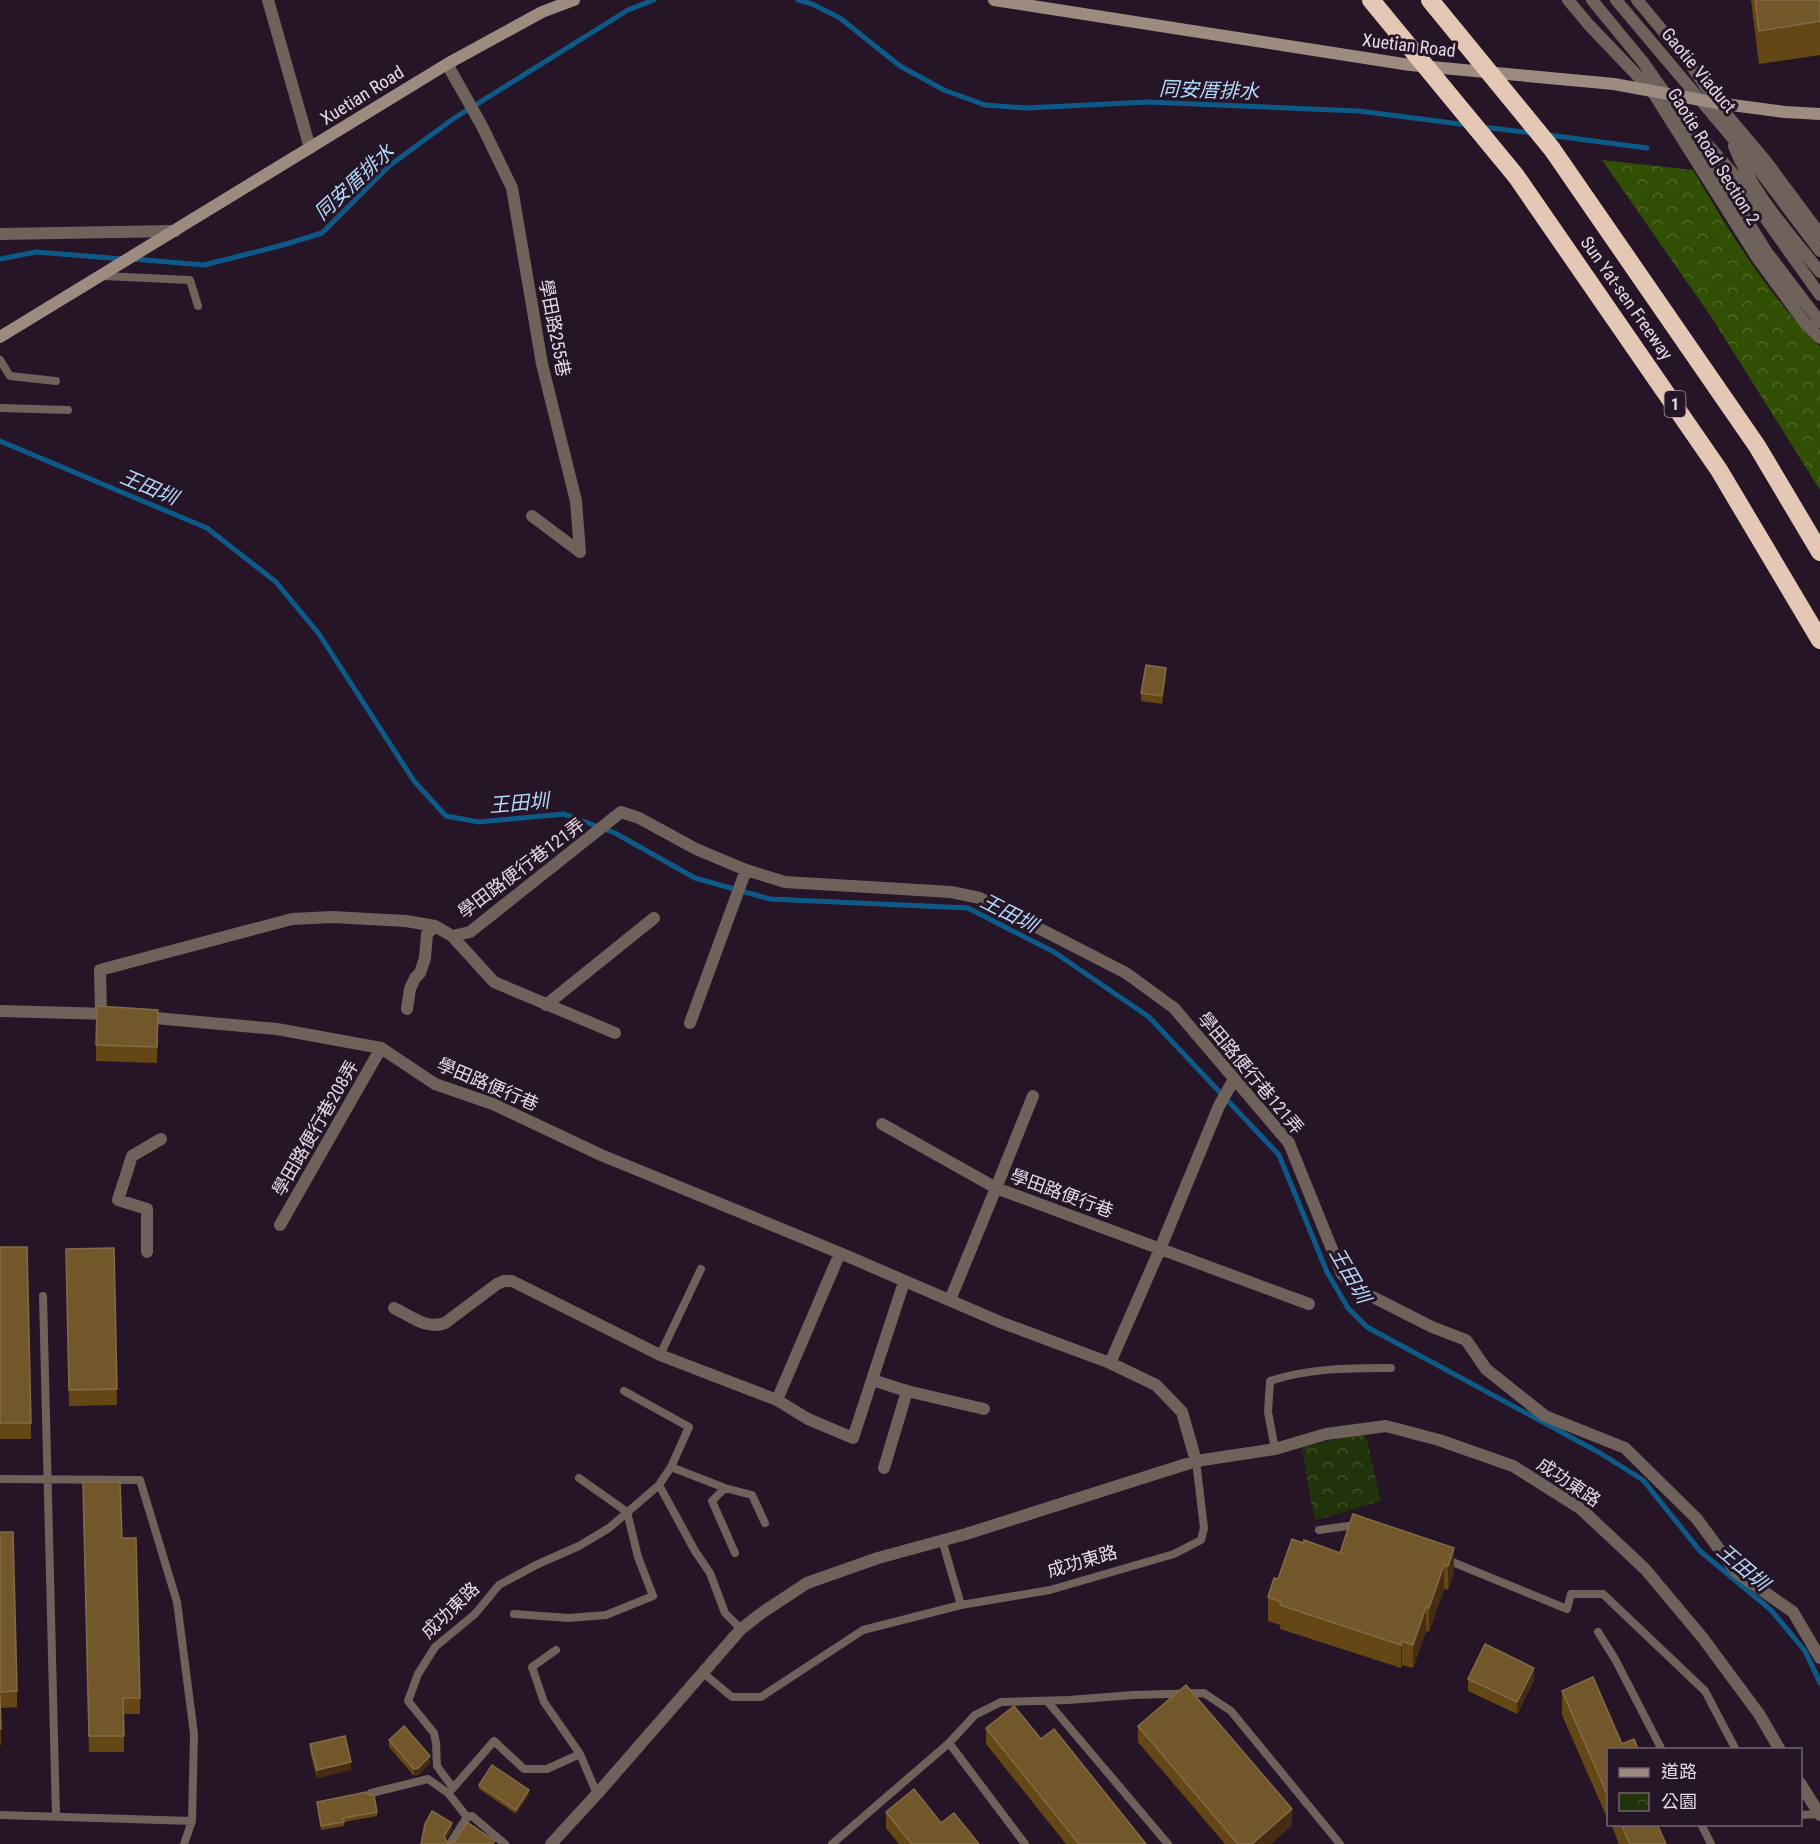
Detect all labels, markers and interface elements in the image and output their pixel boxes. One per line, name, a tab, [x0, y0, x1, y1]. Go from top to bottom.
street label: Gaotie Viaduct	[1657, 23, 1741, 117]
street label: Xuetian Road	[1361, 29, 1457, 61]
street label: Xuetian Road	[317, 61, 407, 129]
water label: 同安厝排水	[1159, 76, 1260, 104]
street label: Gaotie Road Section 2	[1664, 84, 1765, 228]
water label: 同安厝排水	[309, 138, 399, 225]
street label: Sun Yat-sen Freeway	[1577, 232, 1678, 364]
street label: 學田路255巷	[535, 278, 575, 378]
road number: 1	[1664, 391, 1686, 417]
water label: 王田圳	[117, 464, 184, 511]
water label: 王田圳	[488, 788, 553, 818]
street label: 學田路便行巷121弄	[454, 814, 588, 922]
water label: 王田圳	[977, 889, 1044, 939]
street label: 學田路便行巷121弄	[1194, 1008, 1308, 1138]
street label: 學田路便行巷	[434, 1053, 542, 1115]
street label: 學田路便行巷208弄	[268, 1057, 362, 1199]
street label: 學田路便行巷	[1008, 1165, 1116, 1221]
water label: 王田圳	[1325, 1243, 1377, 1310]
street label: 成功東路	[1533, 1453, 1605, 1511]
water label: 王田圳	[1712, 1539, 1776, 1597]
street label: 成功東路	[1045, 1541, 1119, 1581]
street label: 成功東路	[417, 1577, 483, 1643]
legend	[1607, 1748, 1802, 1826]
text: 道路	[1661, 1761, 1697, 1782]
text: 公園	[1661, 1791, 1697, 1812]

